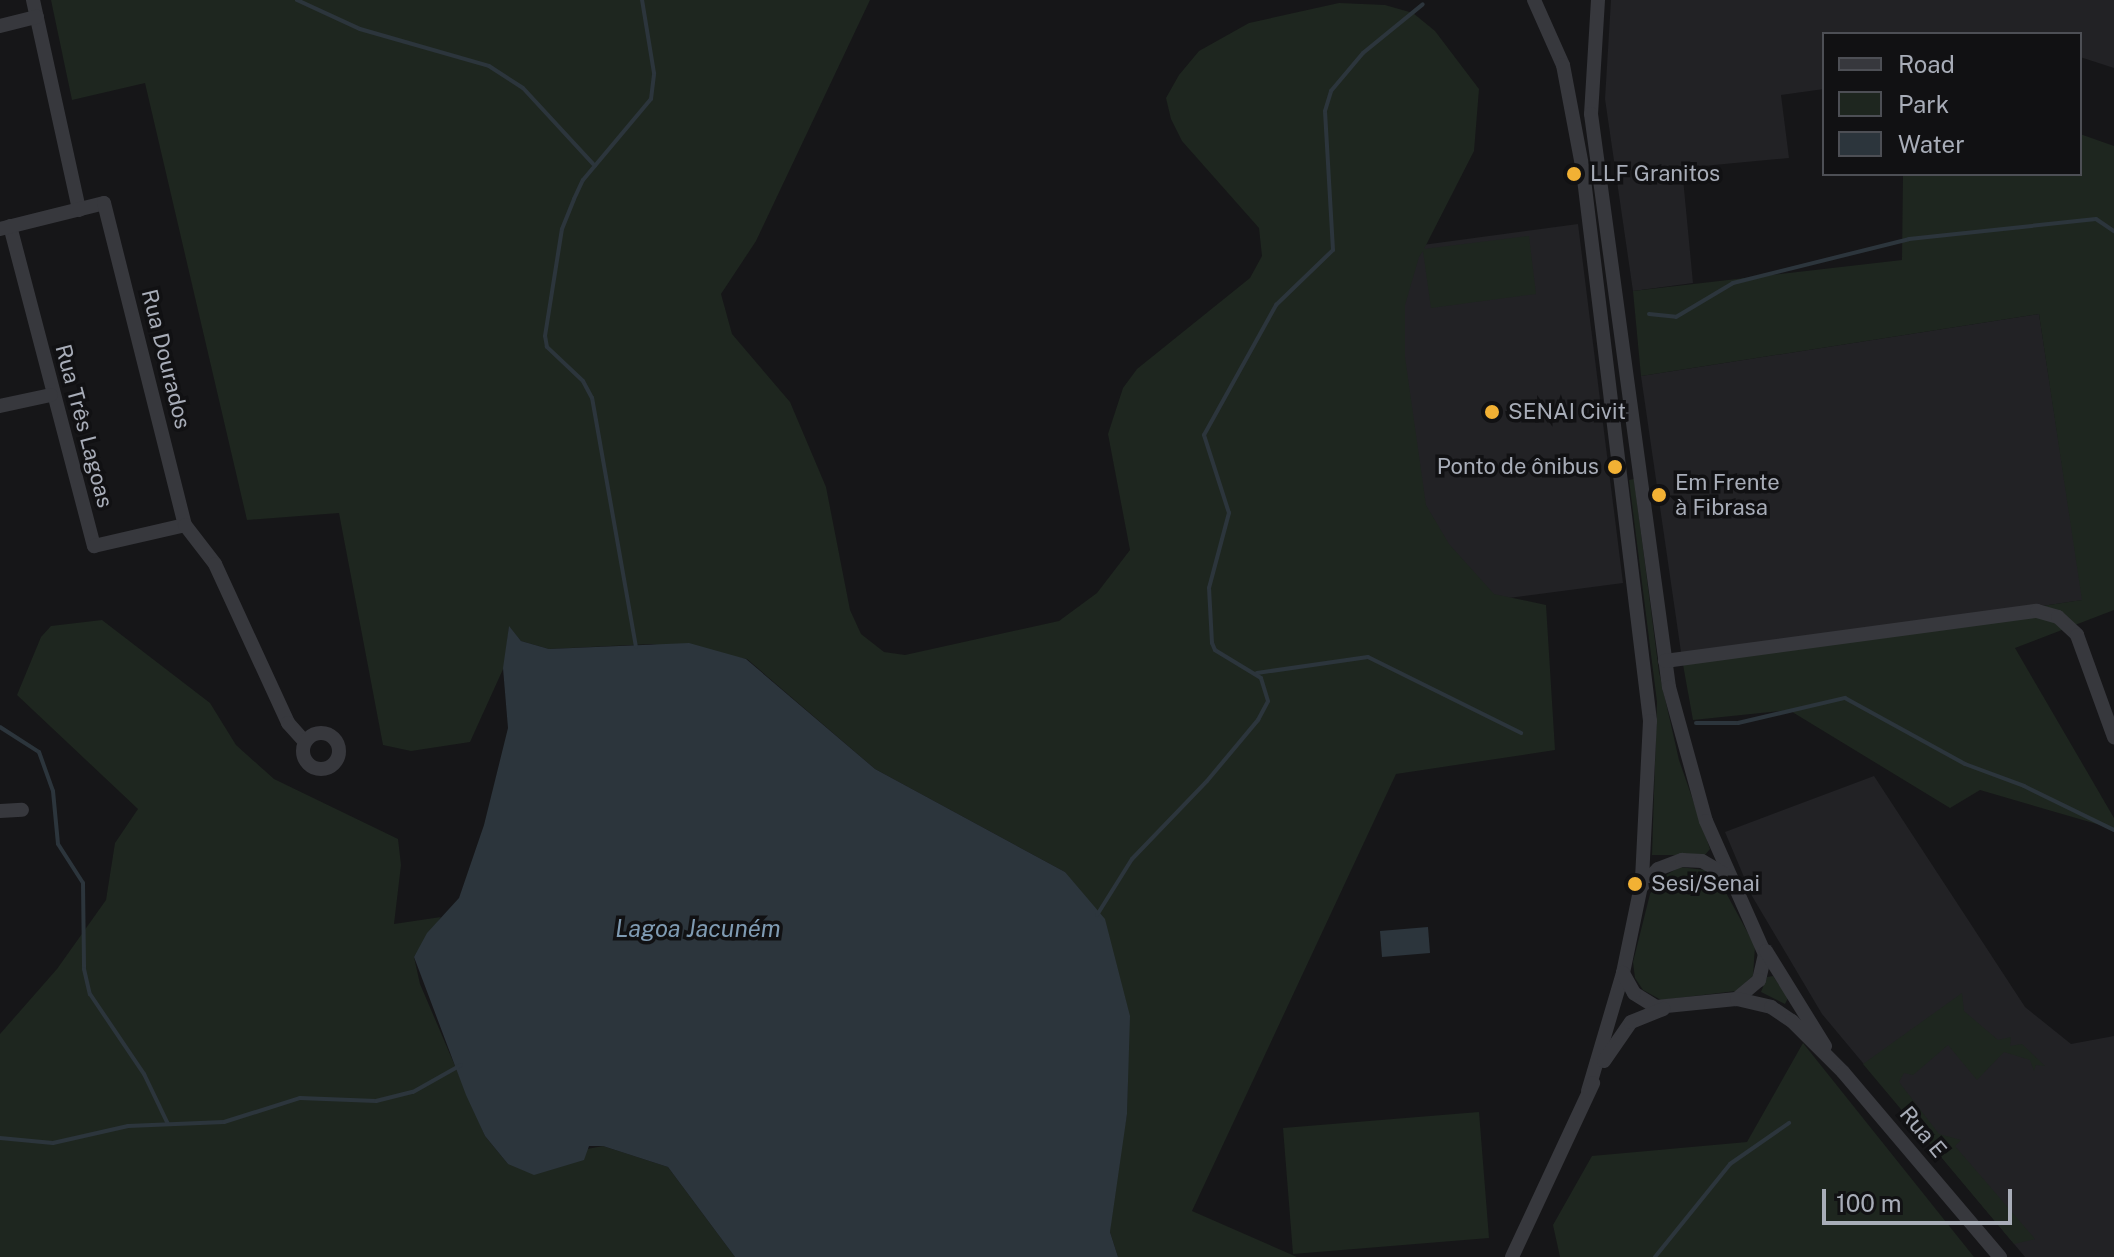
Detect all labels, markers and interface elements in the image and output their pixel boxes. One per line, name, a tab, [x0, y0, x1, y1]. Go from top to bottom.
legend	[1822, 32, 2082, 176]
text: Road	[1898, 50, 1955, 78]
text: Park	[1898, 90, 1949, 118]
text: Water	[1898, 130, 1965, 158]
place label: LLF Granitos	[1590, 161, 1720, 187]
marker: LLF Granitos	[1565, 165, 1583, 183]
street label: Rua Dourados	[136, 287, 196, 431]
street label: Rua Três Lagoas	[50, 341, 118, 511]
place label: SENAI Civit	[1508, 399, 1626, 425]
marker: SENAI Civit	[1483, 403, 1501, 421]
place label: Ponto de ônibus	[1436, 454, 1599, 480]
marker: Ponto de ônibus	[1606, 458, 1624, 476]
place label: Em Frente à Fibrasa	[1675, 469, 1780, 520]
marker: Em Frente à Fibrasa	[1650, 486, 1668, 504]
place label: Sesi/Senai	[1651, 871, 1760, 897]
marker: Sesi/Senai	[1626, 875, 1644, 893]
water label: Lagoa Jacuném	[615, 915, 781, 943]
street label: Rua E	[1894, 1101, 1952, 1163]
scale bar	[1826, 1173, 2016, 1223]
text: 100 m	[1836, 1189, 1902, 1217]

